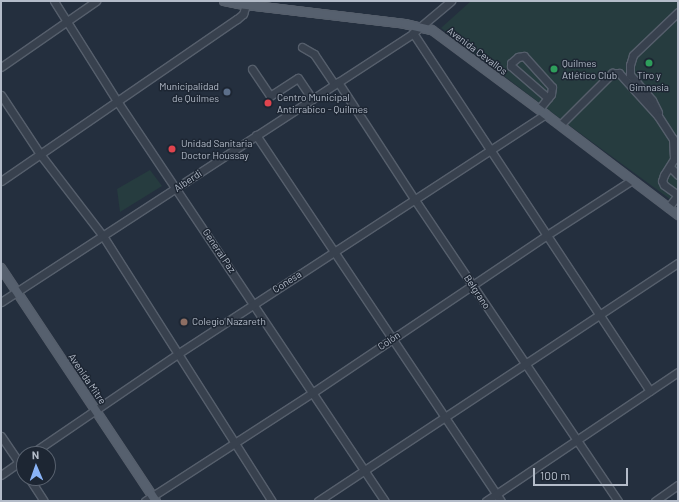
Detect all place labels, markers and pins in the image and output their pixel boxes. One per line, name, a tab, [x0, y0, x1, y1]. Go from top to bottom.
place label: Quilmes Atlético Club	[562, 57, 617, 80]
marker: Tiro y Gimnasia	[644, 58, 654, 68]
marker: Quilmes Atlético Club	[549, 64, 559, 74]
place label: Tiro y Gimnasia	[629, 69, 669, 92]
place label: Municipalidad de Quilmes	[159, 80, 219, 104]
marker: Municipalidad de Quilmes	[222, 87, 232, 97]
place label: Centro Municipal Antirrabico - Quilmes	[277, 91, 368, 114]
marker: Centro Municipal Antirrabico - Quilmes	[262, 97, 274, 109]
place label: Unidad Sanitaria Doctor Houssay	[181, 137, 252, 160]
marker: Unidad Sanitaria Doctor Houssay	[166, 143, 178, 155]
place label: Colegio Nazareth	[192, 316, 266, 328]
marker: Colegio Nazareth	[179, 317, 189, 327]

